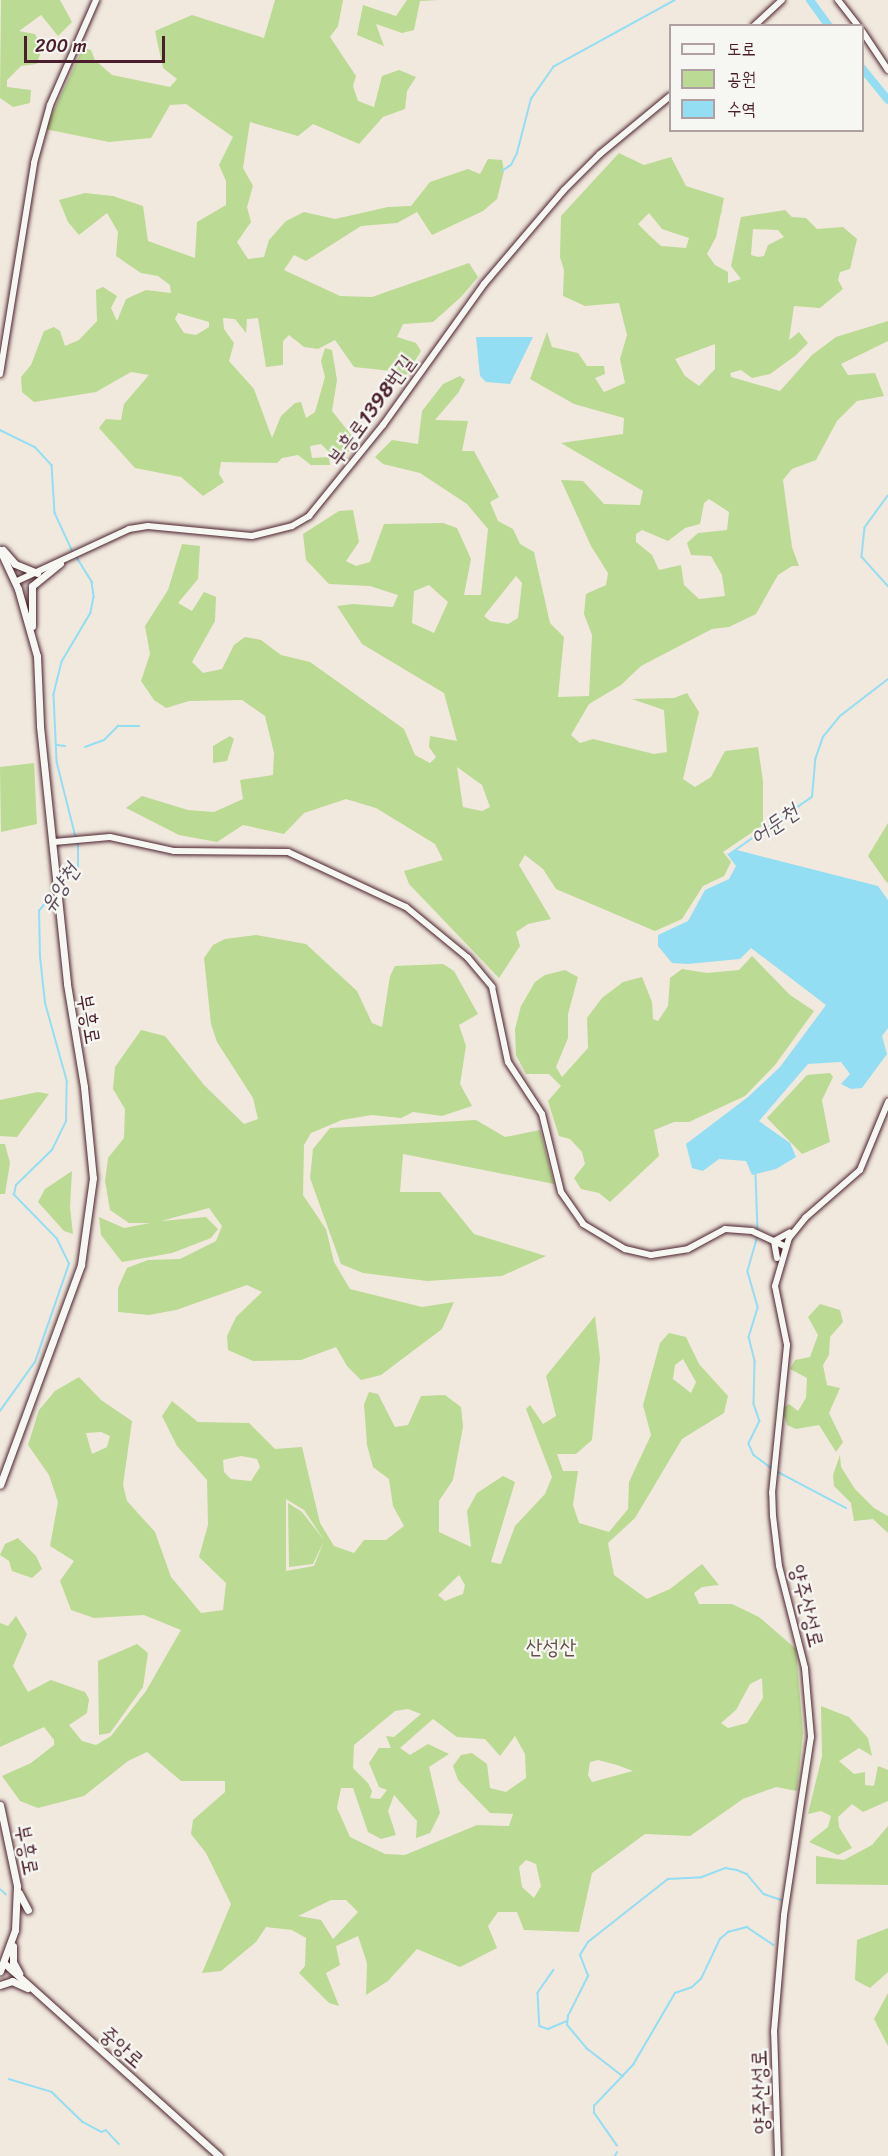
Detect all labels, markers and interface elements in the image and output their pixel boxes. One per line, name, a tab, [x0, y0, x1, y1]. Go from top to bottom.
scale bar	[27, 24, 168, 62]
legend	[669, 24, 864, 132]
text: 200 m	[35, 30, 87, 62]
text: 도로	[727, 33, 756, 65]
text: 공원	[727, 63, 756, 95]
text: 수역	[727, 93, 756, 125]
street label: 부흥로1398번길	[322, 350, 420, 470]
water label: 어둔천	[745, 798, 803, 850]
water label: 유양천	[33, 859, 85, 917]
street label: 부흥로	[72, 992, 106, 1046]
street label: 양주산성로	[785, 1562, 829, 1650]
park label: 산성산	[526, 1634, 576, 1660]
street label: 부흥로	[10, 1823, 44, 1877]
street label: 중앙로	[95, 2021, 149, 2073]
street label: 양주산성로	[746, 2049, 774, 2135]

